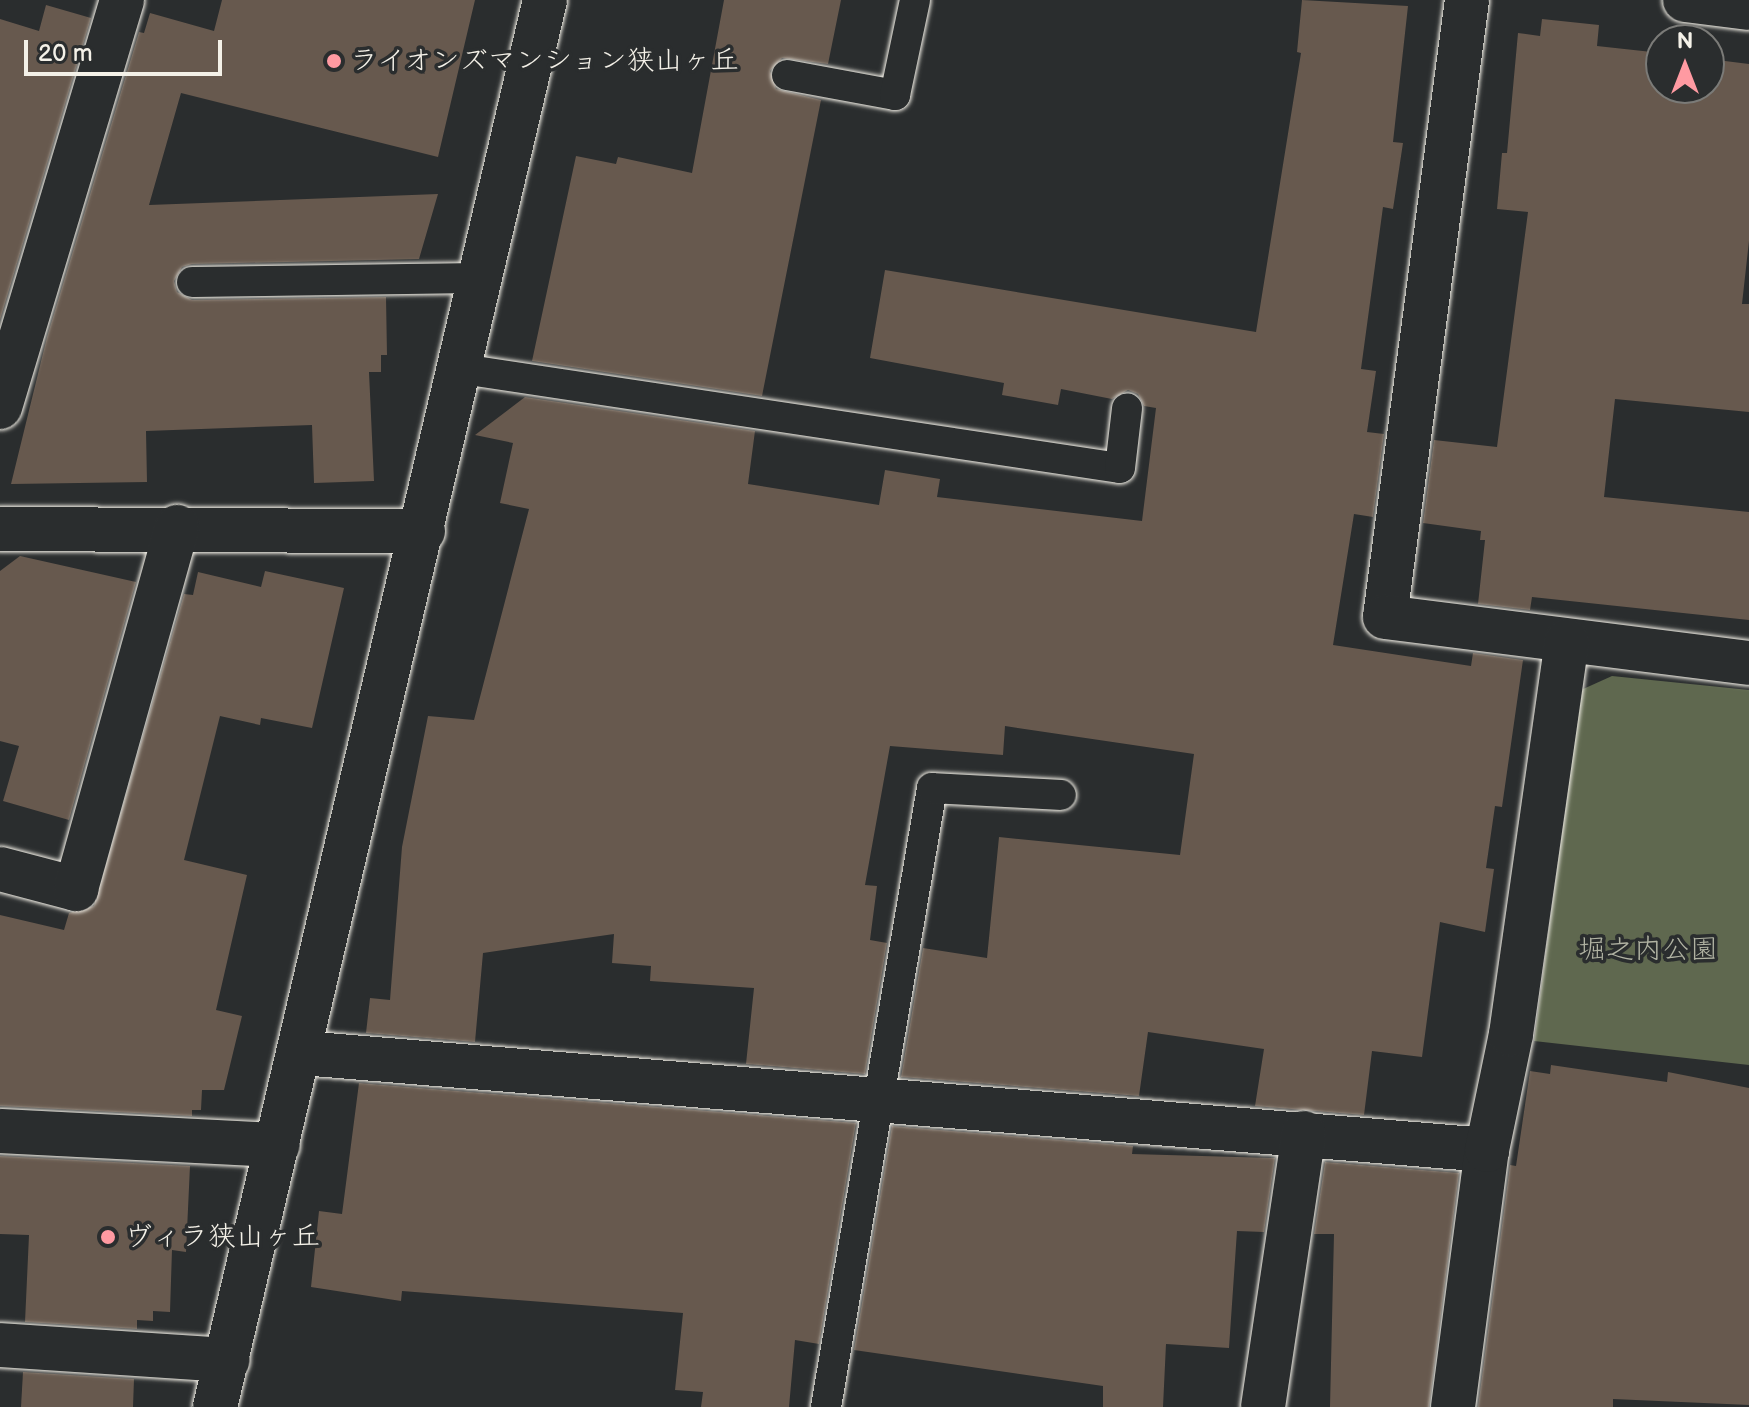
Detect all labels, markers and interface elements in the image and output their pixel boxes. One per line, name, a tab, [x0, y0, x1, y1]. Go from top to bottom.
scale bar	[28, 24, 226, 74]
north arrow	[1645, 24, 1725, 104]
text: N	[1677, 28, 1693, 55]
text: 20 m	[38, 39, 93, 68]
place label: ライオンズマンション狭山ヶ丘	[350, 44, 742, 78]
marker: ライオンズマンション狭山ヶ丘	[325, 52, 343, 70]
park label: 堀之内公園	[1578, 933, 1718, 967]
place label: ヴィラ狭山ヶ丘	[124, 1220, 320, 1254]
marker: ヴィラ狭山ヶ丘	[99, 1228, 117, 1246]

